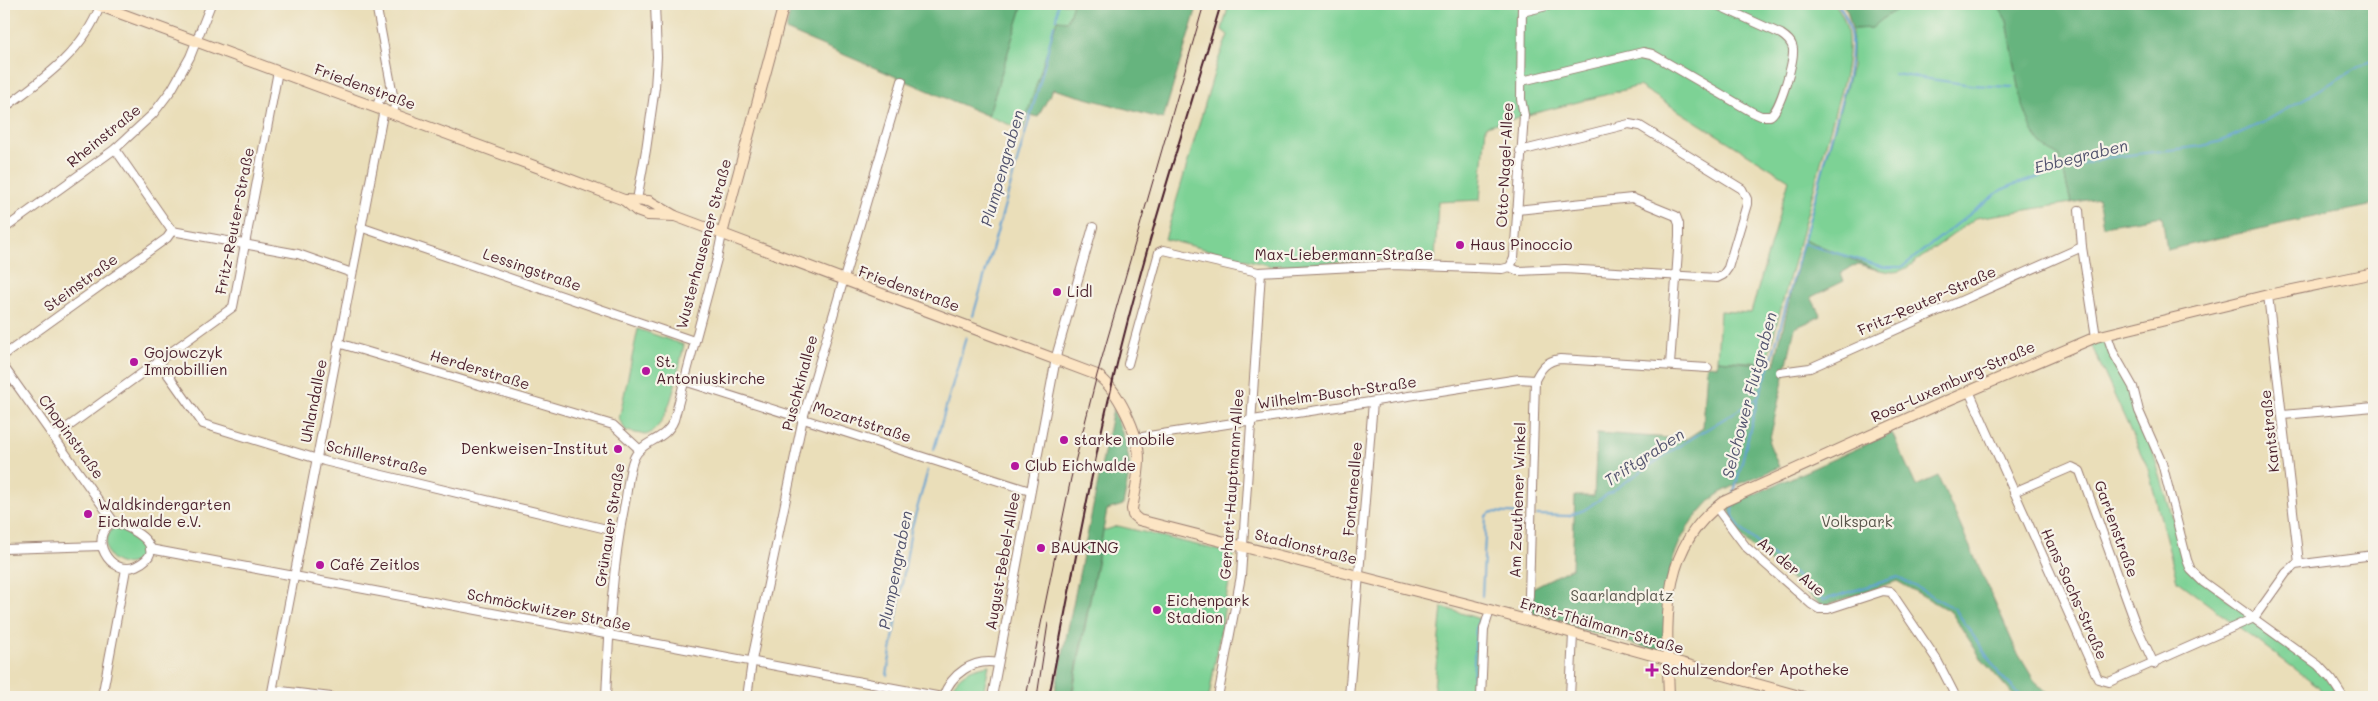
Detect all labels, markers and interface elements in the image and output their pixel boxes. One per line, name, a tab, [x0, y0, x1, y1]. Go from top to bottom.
street label: Friedenstraße	[312, 58, 419, 114]
street label: Rheinstraße	[62, 99, 145, 171]
street label: Otto-Nagel-Allee	[1491, 102, 1517, 228]
water label: Plumpengraben	[975, 107, 1028, 229]
water label: Ebbegraben	[2032, 134, 2130, 177]
street label: Fritz-Reuter-Straße	[210, 146, 258, 296]
street label: Wusterhausener Straße	[671, 156, 735, 331]
place label: Haus Pinoccio	[1470, 234, 1573, 254]
marker: Haus Pinoccio	[1454, 239, 1466, 251]
street label: Lessingstraße	[480, 243, 584, 295]
street label: Max-Liebermann-Straße	[1255, 244, 1433, 264]
street label: Steinstraße	[39, 249, 121, 316]
street label: Friedenstraße	[856, 260, 963, 316]
street label: Fritz-Reuter-Straße	[1854, 261, 1999, 340]
place label: Lidl	[1067, 281, 1093, 301]
marker: Lidl	[1051, 286, 1063, 298]
water label: Selchower Flutgraben	[1716, 309, 1781, 480]
street label: Puschkinallee	[777, 333, 821, 433]
street label: Rosa-Luxemburg-Straße	[1867, 336, 2038, 426]
place label: Gojowczyk Immobillien	[144, 342, 227, 379]
street label: Herderstraße	[428, 344, 533, 394]
place label: St. Antoniuskirche	[656, 351, 765, 388]
marker: Gojowczyk Immobillien	[128, 356, 140, 368]
street label: Uhlandallee	[295, 357, 331, 444]
marker: St. Antoniuskirche	[640, 365, 652, 377]
street label: Wilhelm-Busch-Straße	[1256, 371, 1418, 413]
street label: Gerhart-Hauptmann-Allee	[1214, 388, 1248, 580]
street label: Kantstraße	[2255, 389, 2283, 473]
street label: Chopinstraße	[34, 390, 109, 483]
street label: Mozartstraße	[811, 396, 914, 446]
street label: Am Zeuthener Winkel	[1504, 422, 1530, 578]
water label: Triftgraben	[1600, 423, 1688, 490]
place label: starke mobile	[1074, 429, 1175, 449]
marker: starke mobile	[1058, 434, 1070, 446]
street label: Schillerstraße	[324, 435, 430, 479]
place label: Denkweisen-Institut	[461, 438, 608, 458]
street label: Fontaneallee	[1338, 441, 1366, 537]
marker: Denkweisen-Institut	[612, 443, 624, 455]
place label: Club Eichwalde	[1025, 455, 1136, 475]
marker: Club Eichwalde	[1009, 460, 1021, 472]
street label: Grünauer Straße	[589, 462, 629, 588]
street label: Gartenstraße	[2090, 477, 2144, 580]
street label: August-Bebel-Allee	[980, 490, 1024, 631]
place label: Waldkindergarten Eichwalde e.V.	[98, 494, 231, 531]
marker: Waldkindergarten Eichwalde e.V.	[82, 508, 94, 520]
water label: Plumpengraben	[873, 509, 916, 631]
park label: Volkspark	[1821, 511, 1893, 531]
street label: Stadionstraße	[1253, 524, 1360, 568]
street label: Hans-Sachs-Straße	[2037, 525, 2113, 662]
street label: An der Aue	[1754, 532, 1830, 600]
place label: BAUKING	[1051, 537, 1119, 557]
marker: BAUKING	[1035, 542, 1047, 554]
place label: Café Zeitlos	[330, 554, 420, 574]
marker: Café Zeitlos	[314, 559, 326, 571]
street label: Schmöckwitzer Straße	[465, 583, 633, 635]
park label: Saarlandplatz	[1571, 585, 1673, 605]
place label: Eichenpark Stadion	[1167, 590, 1249, 627]
street label: Ernst-Thälmann-Straße	[1518, 592, 1687, 658]
marker: Eichenpark Stadion	[1151, 604, 1163, 616]
place label: Schulzendorfer Apotheke	[1662, 659, 1849, 679]
marker: Schulzendorfer Apotheke	[1646, 664, 1658, 676]

